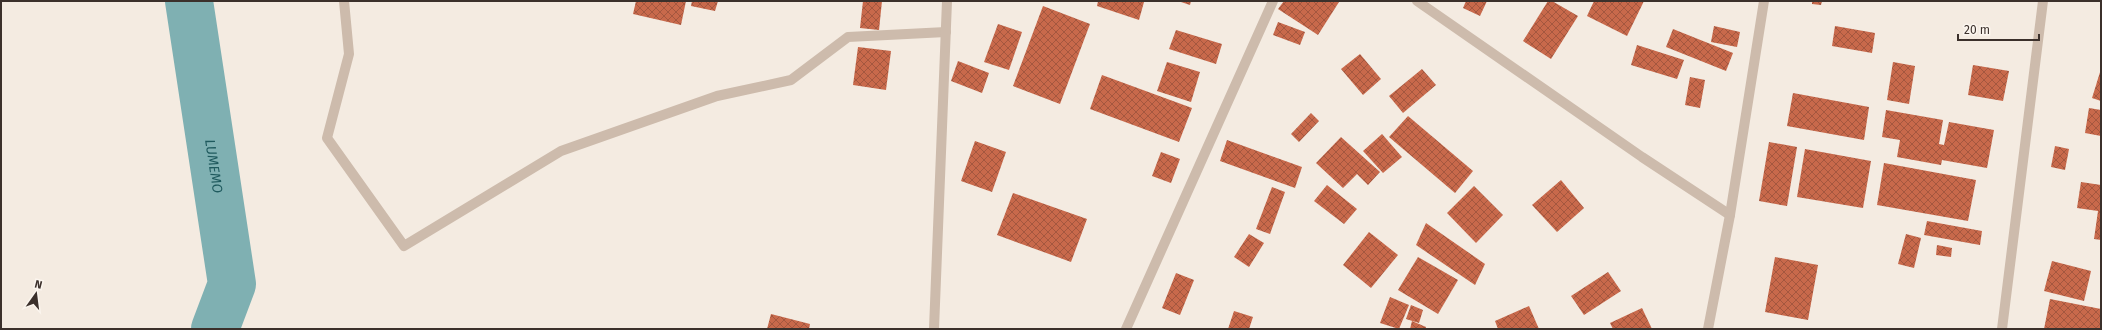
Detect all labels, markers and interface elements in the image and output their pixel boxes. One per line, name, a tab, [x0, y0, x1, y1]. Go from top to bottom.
scale bar	[1958, 16, 2039, 42]
text: 20 m	[1964, 23, 1990, 37]
water label: LUMEMO	[202, 138, 227, 195]
north arrow	[16, 274, 56, 314]
text: N	[33, 278, 43, 292]

